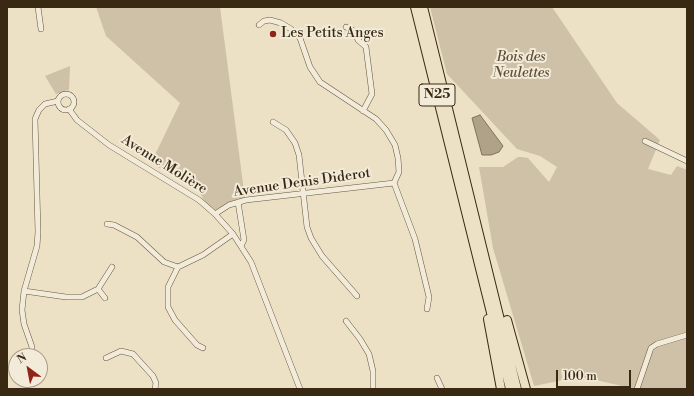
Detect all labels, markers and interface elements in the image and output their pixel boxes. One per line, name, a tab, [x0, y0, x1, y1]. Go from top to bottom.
place label: Les Petits Anges	[281, 26, 384, 42]
marker: Les Petits Anges	[268, 29, 278, 39]
park label: Bois des Neulettes	[492, 50, 550, 82]
road number: N25	[419, 84, 455, 106]
street label: Avenue Molière	[118, 132, 210, 198]
street label: Avenue Denis Diderot	[232, 165, 372, 201]
north arrow	[8, 348, 48, 388]
text: N	[15, 350, 30, 367]
scale bar	[558, 362, 633, 388]
text: 100 m	[563, 369, 597, 384]

